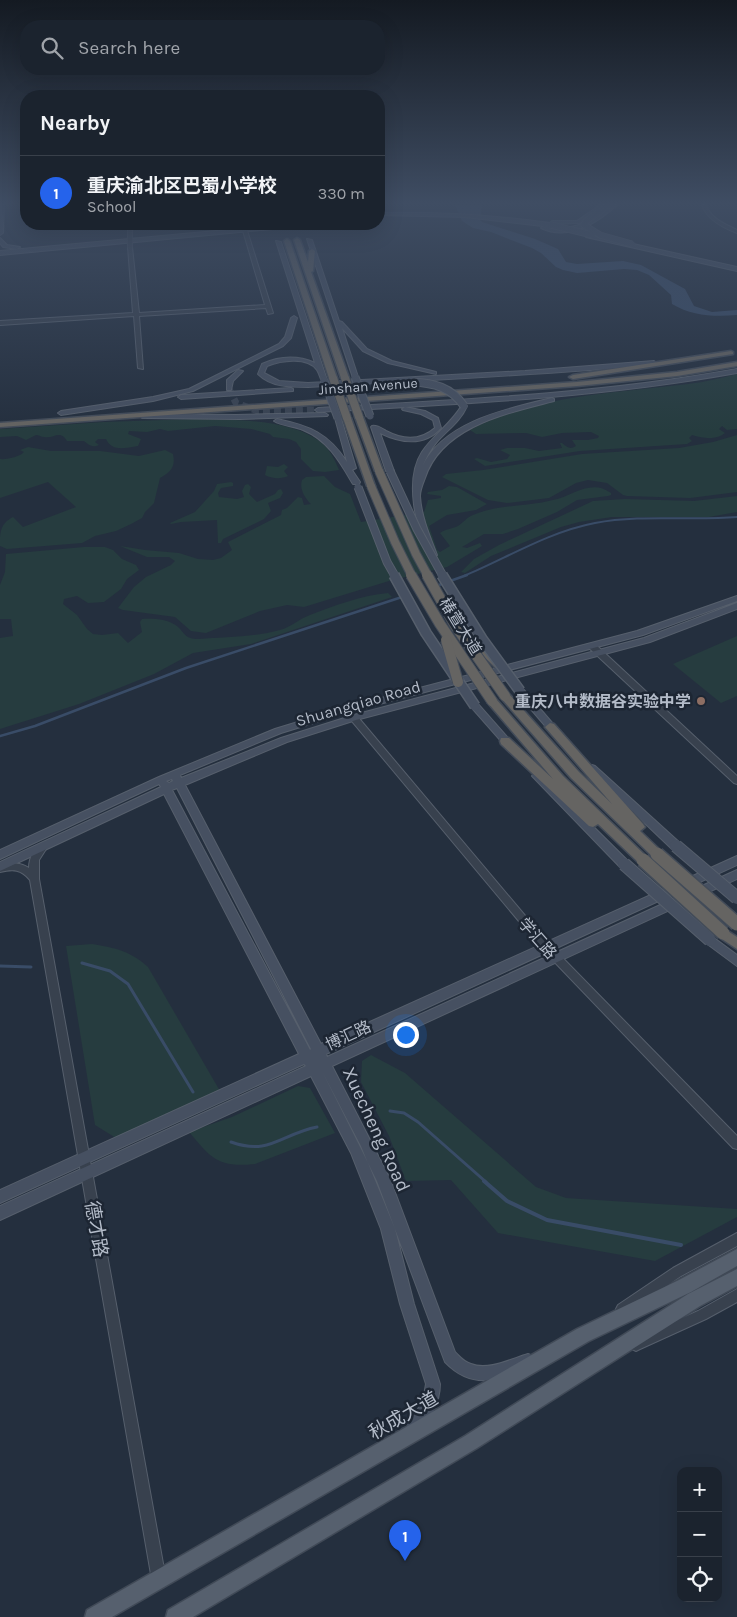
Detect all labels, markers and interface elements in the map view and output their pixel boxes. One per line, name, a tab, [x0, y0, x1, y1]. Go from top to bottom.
search box	[20, 20, 385, 75]
icon: search	[38, 34, 66, 62]
text: Search here	[78, 37, 180, 59]
text: Nearby	[40, 111, 110, 135]
text: 重庆渝北区巴蜀小学校	[87, 175, 277, 197]
text: 1	[53, 184, 59, 203]
text: 330 m	[318, 184, 365, 203]
text: School	[87, 197, 137, 216]
street label: Jinshan Avenue	[318, 375, 418, 398]
street label: 椿萱大道	[436, 594, 486, 658]
street label: Shuangqiao Road	[294, 677, 423, 730]
place label: 重庆八中数据谷实验中学	[515, 692, 691, 711]
marker: 重庆八中数据谷实验中学	[695, 695, 707, 707]
street label: 学汇路	[515, 914, 561, 963]
street label: 博汇路	[322, 1017, 374, 1054]
your location	[393, 1022, 419, 1048]
street label: Xuecheng Road	[338, 1064, 415, 1195]
street label: 德才路	[80, 1199, 112, 1259]
street label: 秋成大道	[365, 1387, 442, 1444]
map controls	[677, 1467, 722, 1602]
button: +	[677, 1467, 722, 1512]
button: −	[677, 1512, 722, 1557]
pin: 1	[389, 1520, 421, 1561]
button: locate	[677, 1557, 722, 1602]

